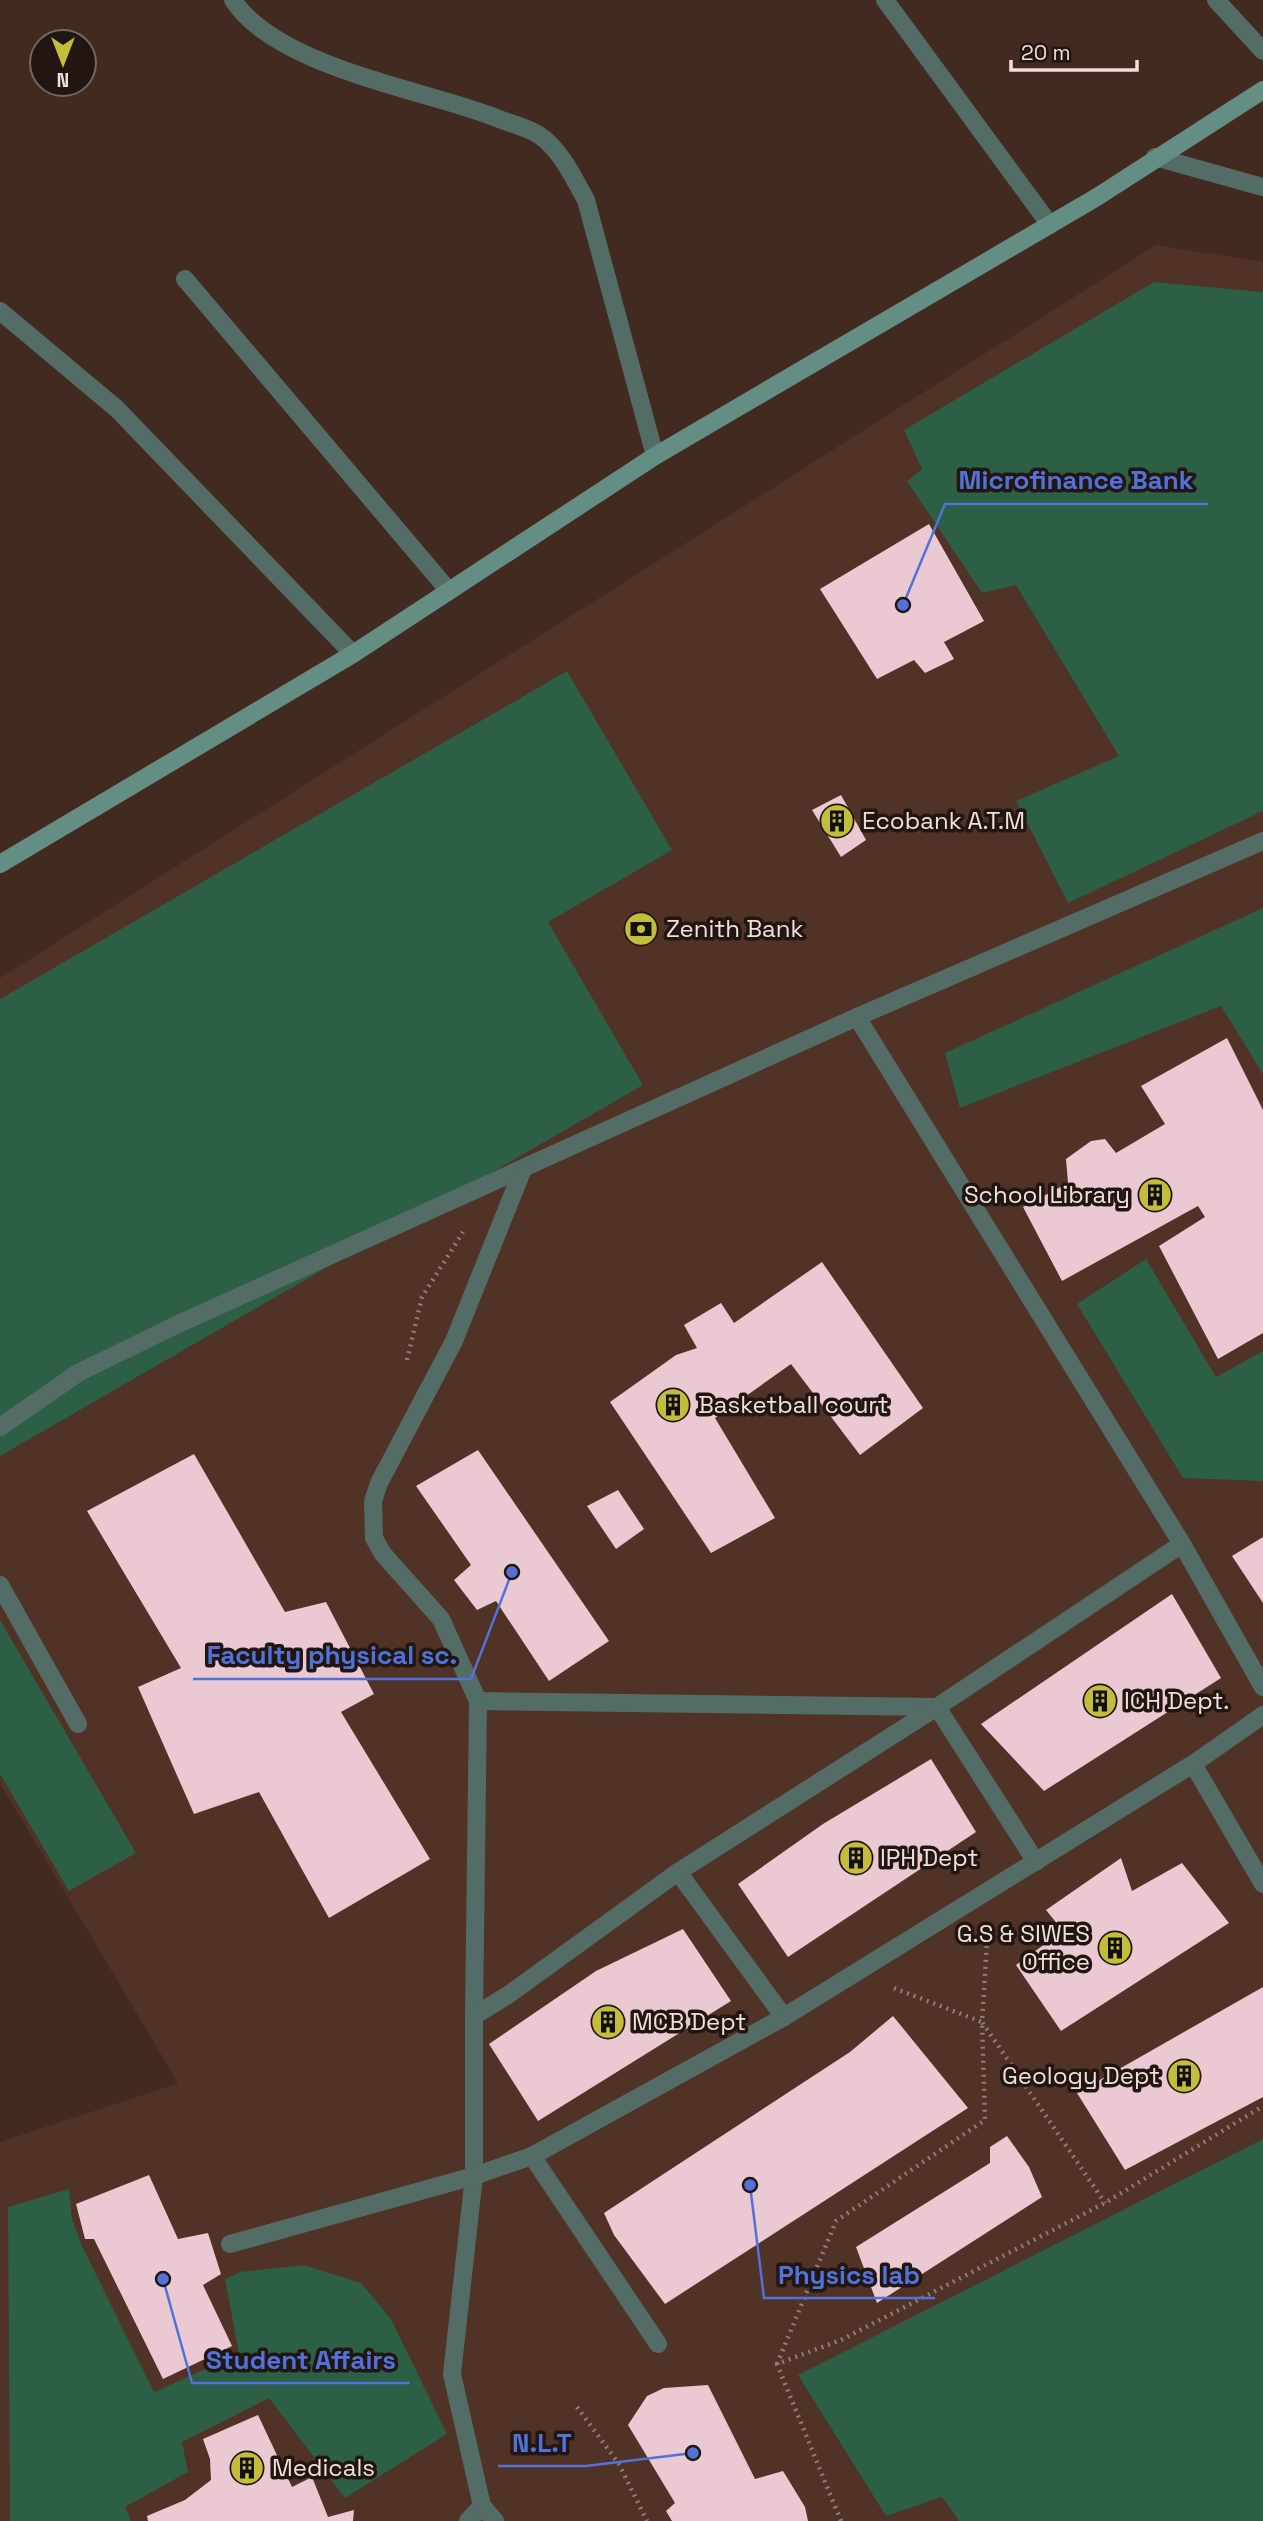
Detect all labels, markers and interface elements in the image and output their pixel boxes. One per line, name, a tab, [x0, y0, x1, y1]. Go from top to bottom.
north arrow	[28, 28, 98, 98]
scale bar	[1011, 28, 1137, 72]
text: 20 m	[1021, 39, 1071, 66]
text: N	[57, 67, 69, 92]
callout: Microfinance Bank	[945, 457, 1208, 504]
text: Microfinance Bank	[959, 463, 1194, 497]
building icon: Ecobank A.T.M	[818, 802, 856, 840]
place label: Ecobank A.T.M	[862, 805, 1025, 836]
bank icon: Zenith Bank	[622, 910, 660, 948]
place label: Zenith Bank	[666, 913, 804, 944]
building icon: School Library	[1136, 1176, 1174, 1214]
place label: School Library	[964, 1179, 1130, 1210]
building icon: Basketball court	[654, 1386, 692, 1424]
place label: Basketball court	[698, 1389, 888, 1420]
callout: Faculty physical sc.	[193, 1632, 471, 1679]
text: Faculty physical sc.	[207, 1638, 457, 1672]
building icon: ICH Dept.	[1081, 1682, 1119, 1720]
place label: ICH Dept.	[1124, 1685, 1229, 1716]
building icon: IPH Dept	[837, 1839, 875, 1877]
place label: IPH Dept	[880, 1842, 978, 1873]
place label: G.S & SIWES Office	[957, 1918, 1090, 1977]
building icon: G.S & SIWES Office	[1096, 1929, 1134, 1967]
building icon: MCB Dept	[589, 2003, 627, 2041]
place label: MCB Dept	[632, 2006, 746, 2037]
building icon: Geology Dept	[1165, 2057, 1203, 2095]
place label: Geology Dept	[1002, 2060, 1160, 2091]
callout: Physics lab	[764, 2251, 935, 2298]
text: Physics lab	[778, 2258, 920, 2292]
callout: Student Affairs	[192, 2336, 410, 2383]
text: Student Affairs	[206, 2343, 396, 2377]
callout: N.L.T	[498, 2419, 586, 2466]
text: N.L.T	[512, 2426, 572, 2460]
building icon: Medicals	[228, 2449, 266, 2487]
place label: Medicals	[272, 2452, 375, 2483]

